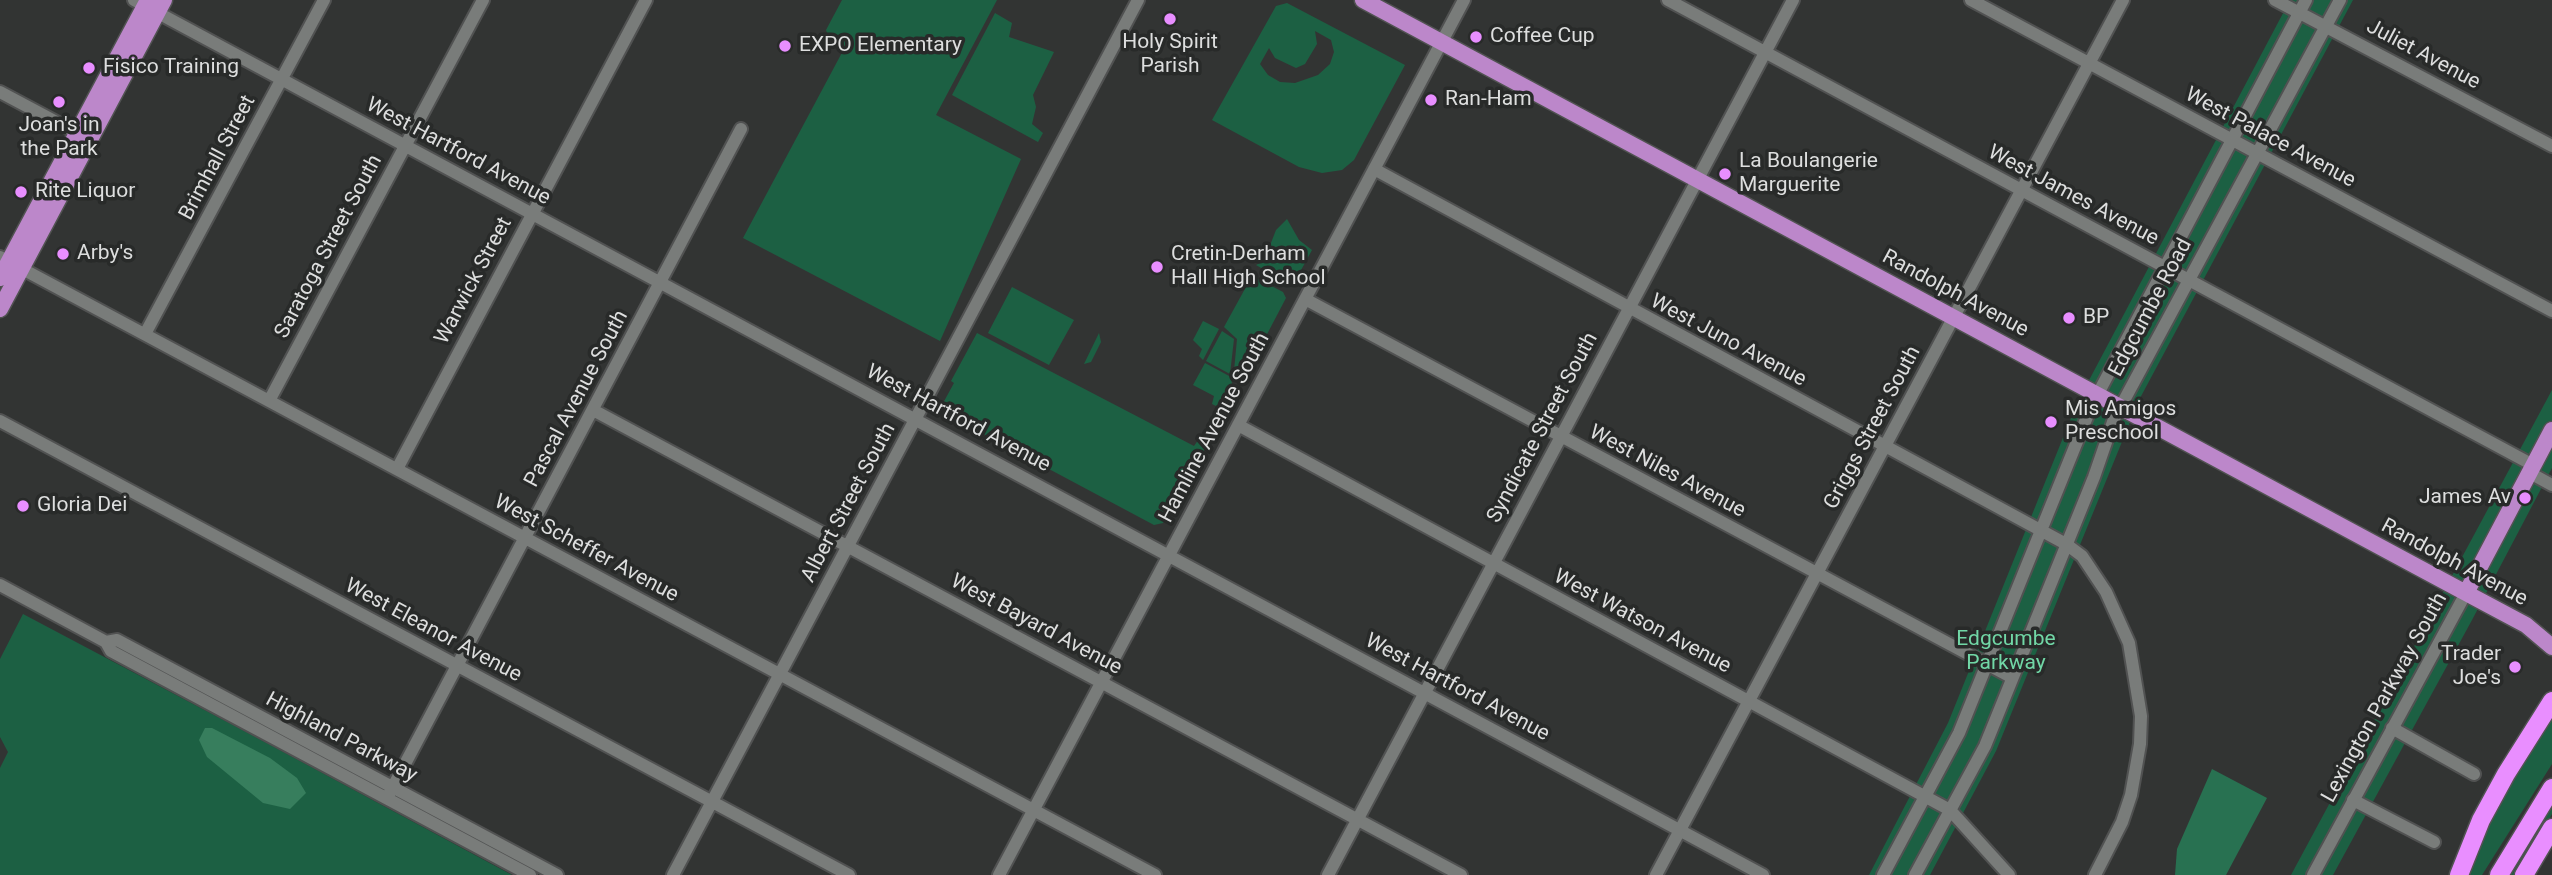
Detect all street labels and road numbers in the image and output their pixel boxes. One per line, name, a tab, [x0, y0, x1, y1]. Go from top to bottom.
street label: Juliet Avenue	[2362, 14, 2484, 96]
street label: West Palace Avenue	[2180, 82, 2360, 194]
street label: Brimhall Street	[175, 91, 261, 225]
street label: West Hartford Avenue	[361, 93, 555, 211]
street label: West James Avenue	[1983, 140, 2163, 252]
street label: Saratoga Street South	[270, 151, 388, 343]
street label: Warwick Street	[430, 213, 518, 349]
street label: Edgcumbe Road	[2104, 235, 2198, 381]
street label: Randolph Avenue	[1878, 245, 2032, 343]
street label: West Juno Avenue	[1646, 289, 1810, 393]
street label: Pascal Avenue South	[520, 306, 634, 492]
street label: Hamline Avenue South	[1154, 329, 1276, 527]
street label: Syndicate Street South	[1482, 329, 1604, 527]
street label: Griggs Street South	[1819, 342, 1927, 514]
street label: West Hartford Avenue	[861, 360, 1055, 478]
street label: Albert Street South	[796, 419, 902, 587]
street label: West Niles Avenue	[1585, 420, 1749, 524]
street label: West Scheffer Avenue	[490, 490, 682, 608]
street label: Randolph Avenue	[2377, 514, 2531, 612]
street label: West Watson Avenue	[1549, 565, 1735, 679]
street label: West Bayard Avenue	[946, 569, 1126, 681]
street label: West Eleanor Avenue	[340, 574, 526, 688]
street label: Lexington Parkway South	[2317, 589, 2453, 807]
street label: West Hartford Avenue	[1360, 629, 1554, 747]
street label: Highland Parkway	[261, 687, 421, 789]

